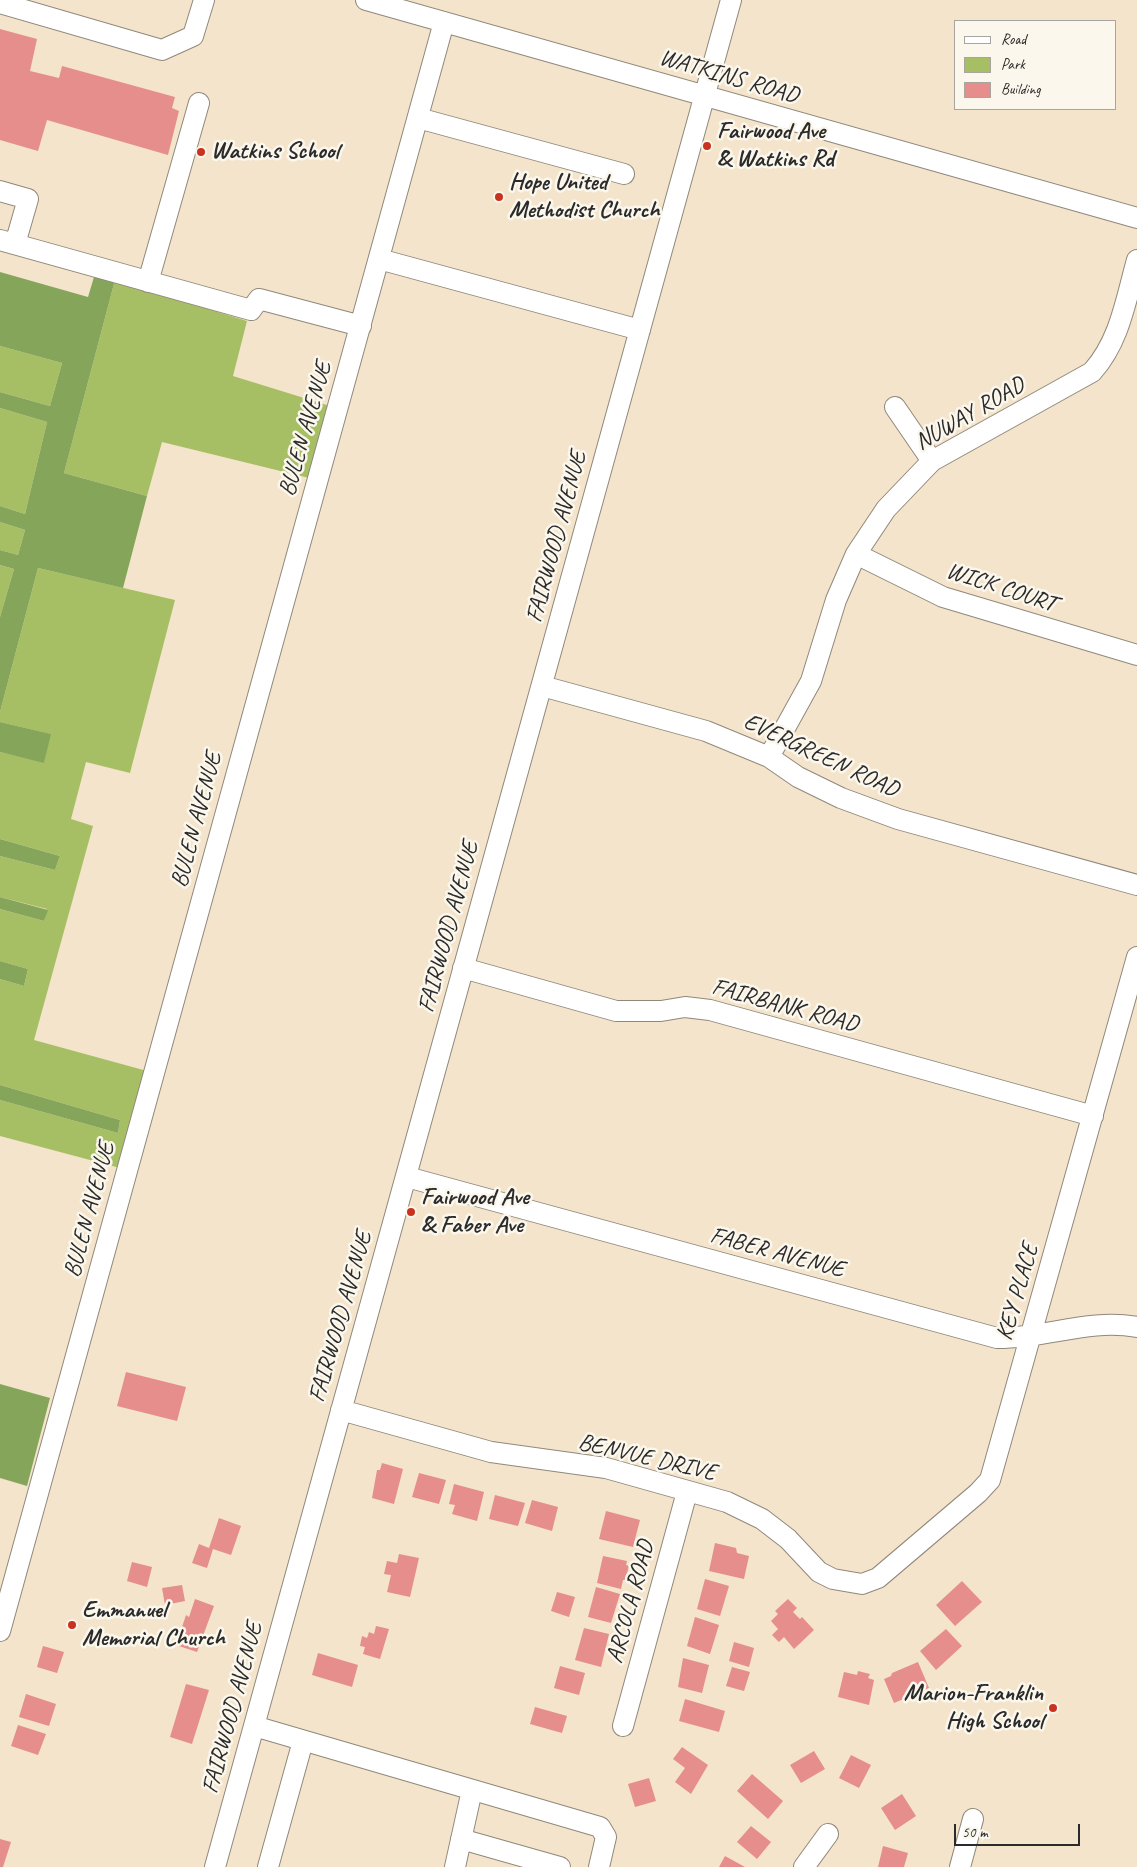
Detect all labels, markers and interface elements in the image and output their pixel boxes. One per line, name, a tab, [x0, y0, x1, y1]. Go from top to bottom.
legend	[954, 20, 1117, 110]
text: Road	[1001, 30, 1026, 49]
street label: WATKINS ROAD	[656, 43, 802, 111]
text: Park	[1001, 55, 1025, 74]
text: Building	[1001, 80, 1040, 99]
place label: Fairwood Ave & Watkins Rd	[717, 118, 834, 174]
place label: Watkins School	[211, 138, 339, 166]
marker: Fairwood Ave & Watkins Rd	[701, 140, 713, 152]
marker: Watkins School	[195, 146, 207, 158]
place label: Hope United Methodist Church	[509, 169, 660, 225]
marker: Hope United Methodist Church	[493, 191, 505, 203]
street label: BULEN AVENUE	[273, 359, 339, 499]
street label: NUWAY ROAD	[910, 371, 1030, 457]
street label: FAIRWOOD AVENUE	[520, 448, 594, 626]
street label: WICK COURT	[943, 557, 1059, 619]
street label: EVERGREEN ROAD	[739, 707, 903, 805]
street label: BULEN AVENUE	[165, 749, 229, 891]
street label: FAIRWOOD AVENUE	[412, 838, 486, 1016]
street label: FAIRBANK ROAD	[709, 973, 861, 1039]
street label: BULEN AVENUE	[58, 1139, 122, 1281]
place label: Fairwood Ave & Faber Ave	[421, 1184, 529, 1240]
marker: Fairwood Ave & Faber Ave	[405, 1206, 417, 1218]
street label: FABER AVENUE	[707, 1221, 847, 1285]
street label: FAIRWOOD AVENUE	[303, 1228, 379, 1406]
street label: KEY PLACE	[990, 1240, 1046, 1344]
street label: BENVUE DRIVE	[575, 1428, 719, 1488]
street label: ARCOLA ROAD	[601, 1538, 661, 1666]
place label: Emmanuel Memorial Church	[82, 1597, 225, 1653]
marker: Emmanuel Memorial Church	[66, 1619, 78, 1631]
street label: FAIRWOOD AVENUE	[196, 1619, 270, 1797]
place label: Marion-Franklin High School	[904, 1680, 1043, 1736]
marker: Marion-Franklin High School	[1047, 1702, 1059, 1714]
scale bar	[957, 1814, 1083, 1846]
text: 50 m	[962, 1823, 988, 1842]

